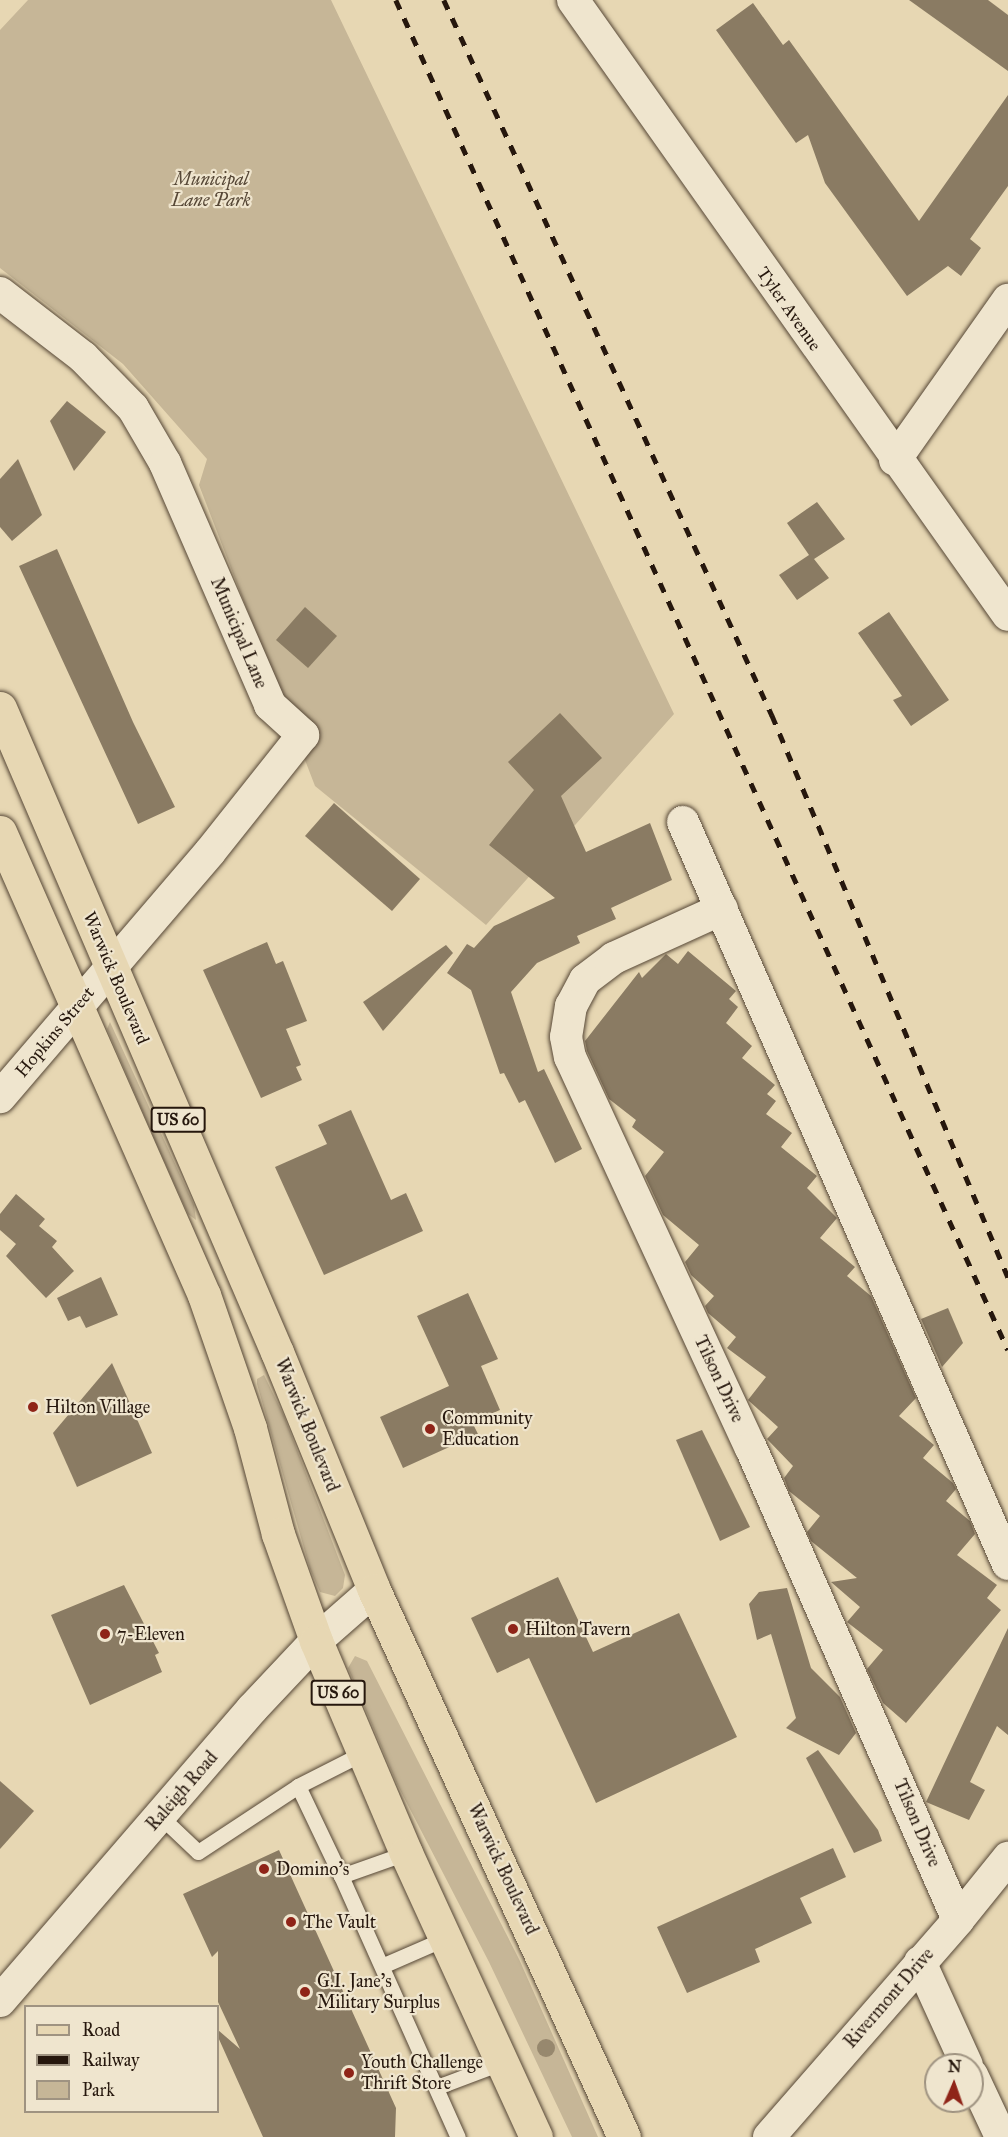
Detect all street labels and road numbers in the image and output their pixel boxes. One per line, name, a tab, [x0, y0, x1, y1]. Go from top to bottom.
street label: Tyler Avenue	[752, 263, 826, 355]
street label: Municipal Lane	[206, 574, 272, 692]
street label: Warwick Boulevard	[78, 908, 154, 1048]
street label: Hopkins Street	[11, 982, 99, 1082]
road number: US 60	[150, 1107, 207, 1133]
street label: Tilson Drive	[690, 1332, 748, 1426]
street label: Warwick Boulevard	[270, 1355, 344, 1495]
road number: US 60	[310, 1680, 366, 1706]
street label: Raleigh Road	[142, 1747, 222, 1835]
street label: Tilson Drive	[889, 1776, 945, 1870]
street label: Warwick Boulevard	[463, 1800, 543, 1938]
street label: Rivermont Drive	[840, 1943, 938, 2053]

